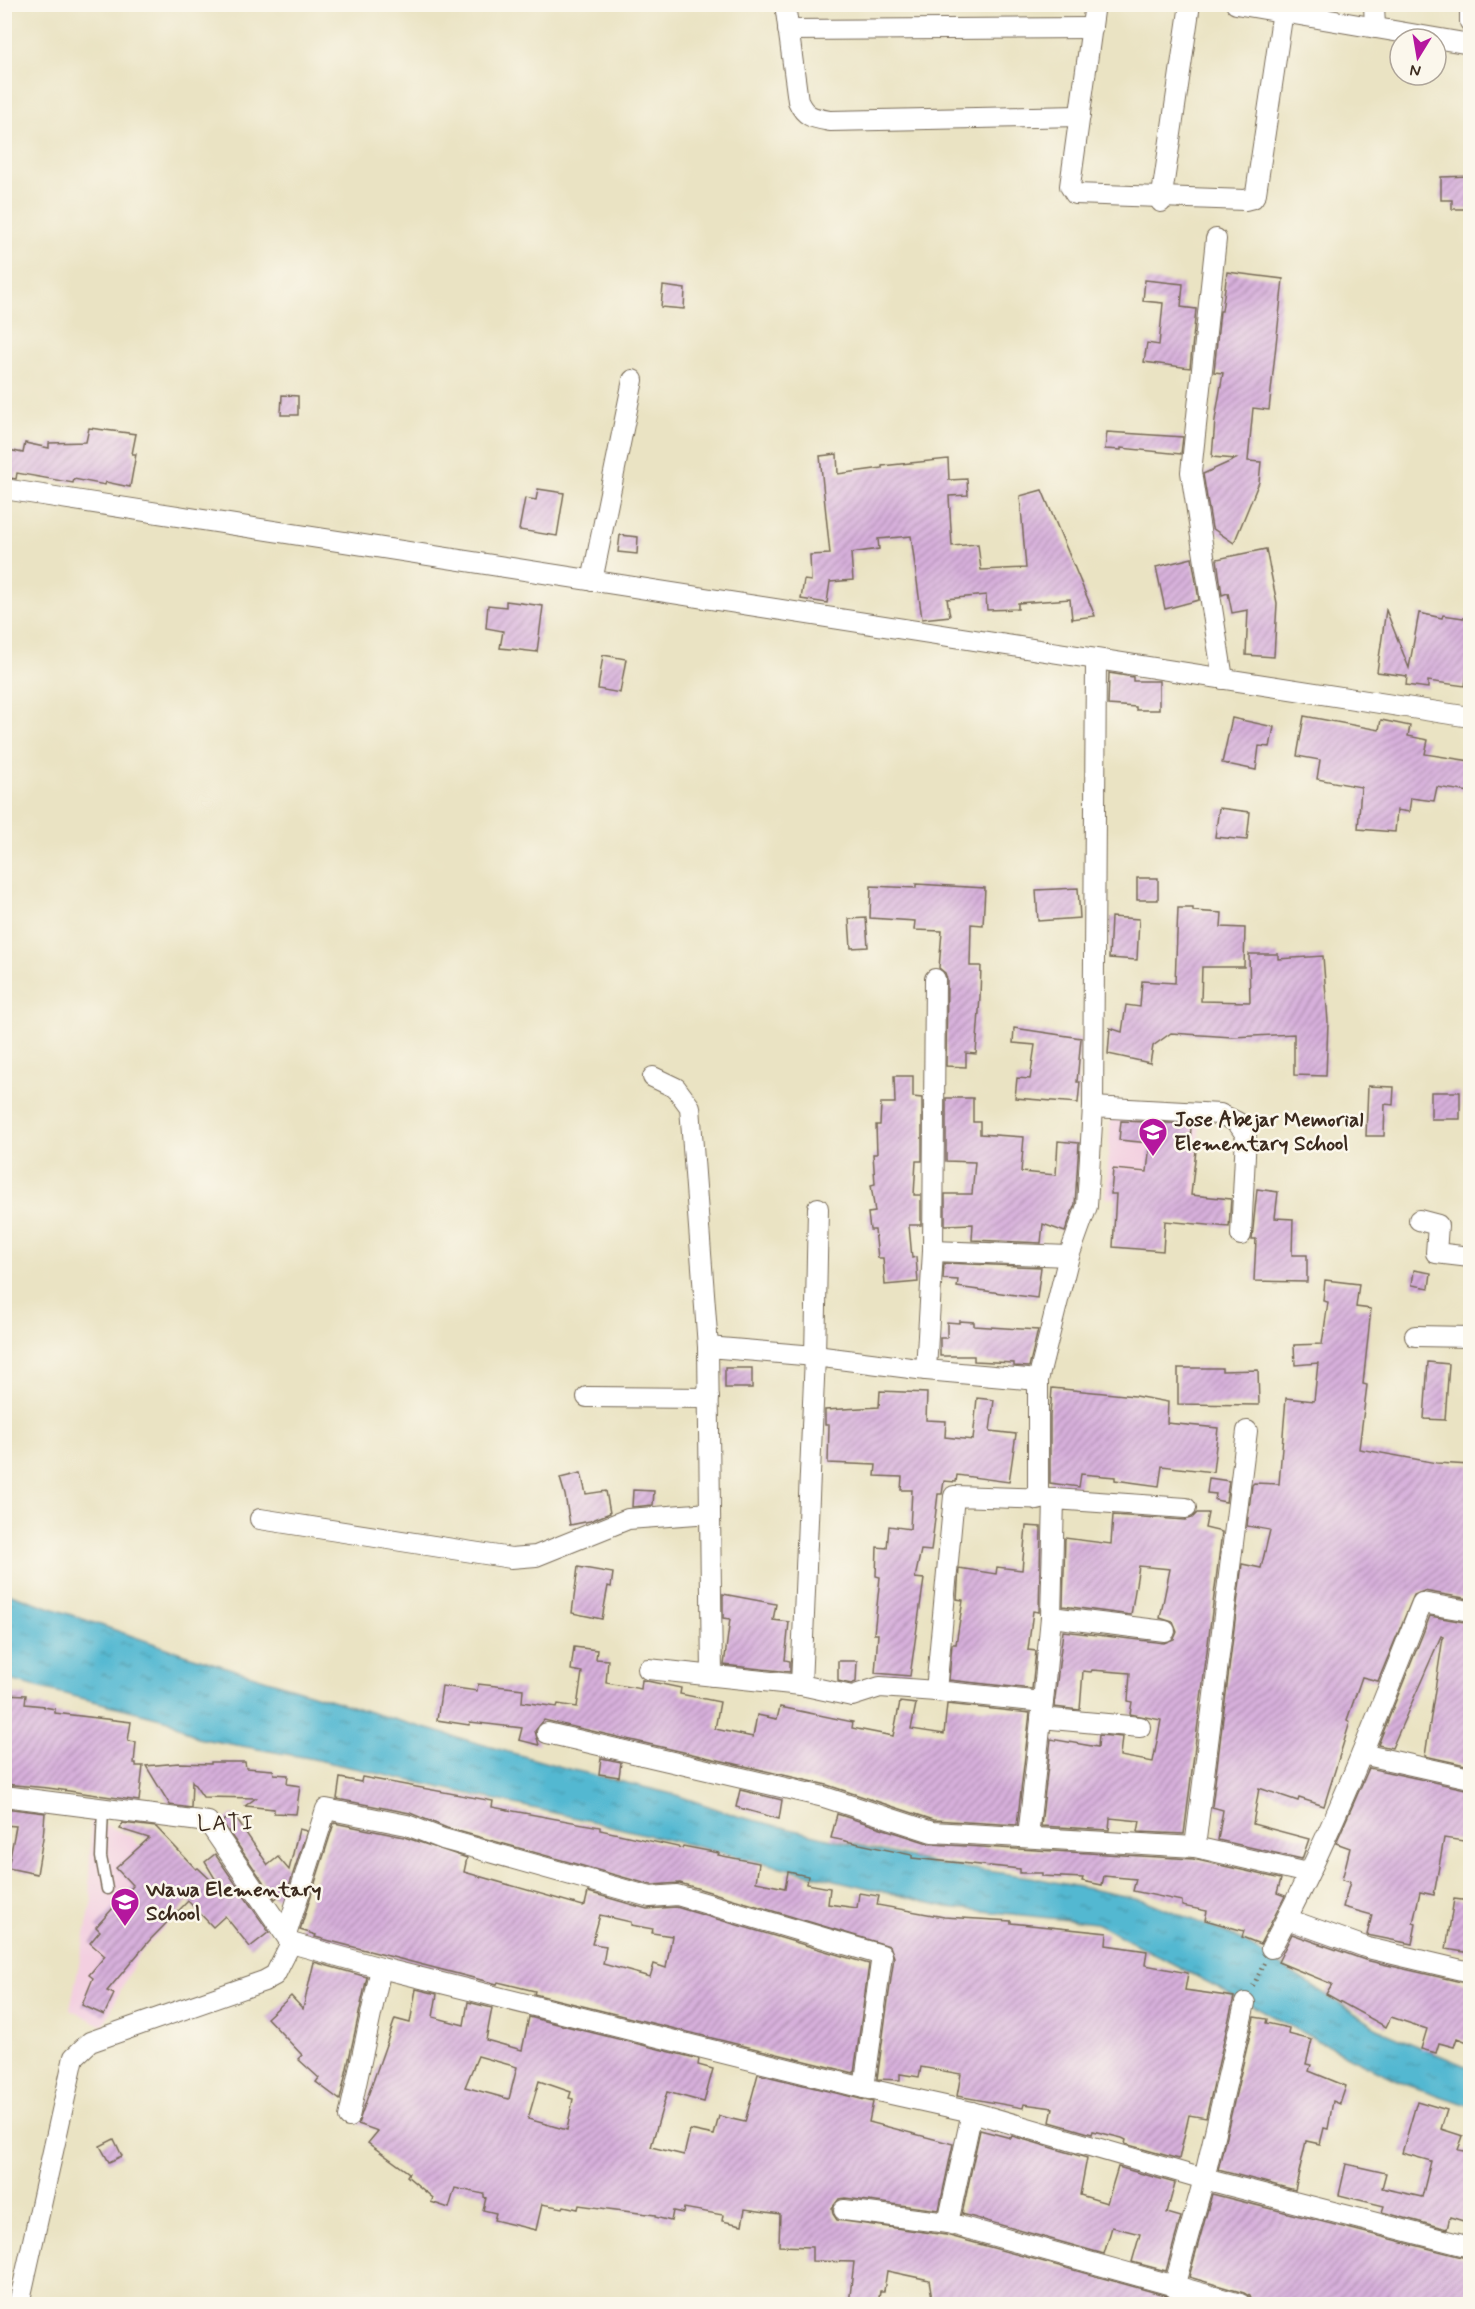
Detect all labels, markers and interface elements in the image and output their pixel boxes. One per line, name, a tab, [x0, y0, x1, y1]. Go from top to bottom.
north arrow	[1388, 27, 1448, 87]
text: N	[1408, 59, 1423, 82]
place label: Jose Abejar Memorial Elementary School	[1174, 1106, 1364, 1158]
school or university icon: Jose Abejar Memorial Elementary School	[1137, 1116, 1169, 1158]
district label: LATI	[197, 1810, 255, 1838]
place label: Wawa Elementary School	[145, 1876, 322, 1928]
school or university icon: Wawa Elementary School	[109, 1886, 141, 1928]

